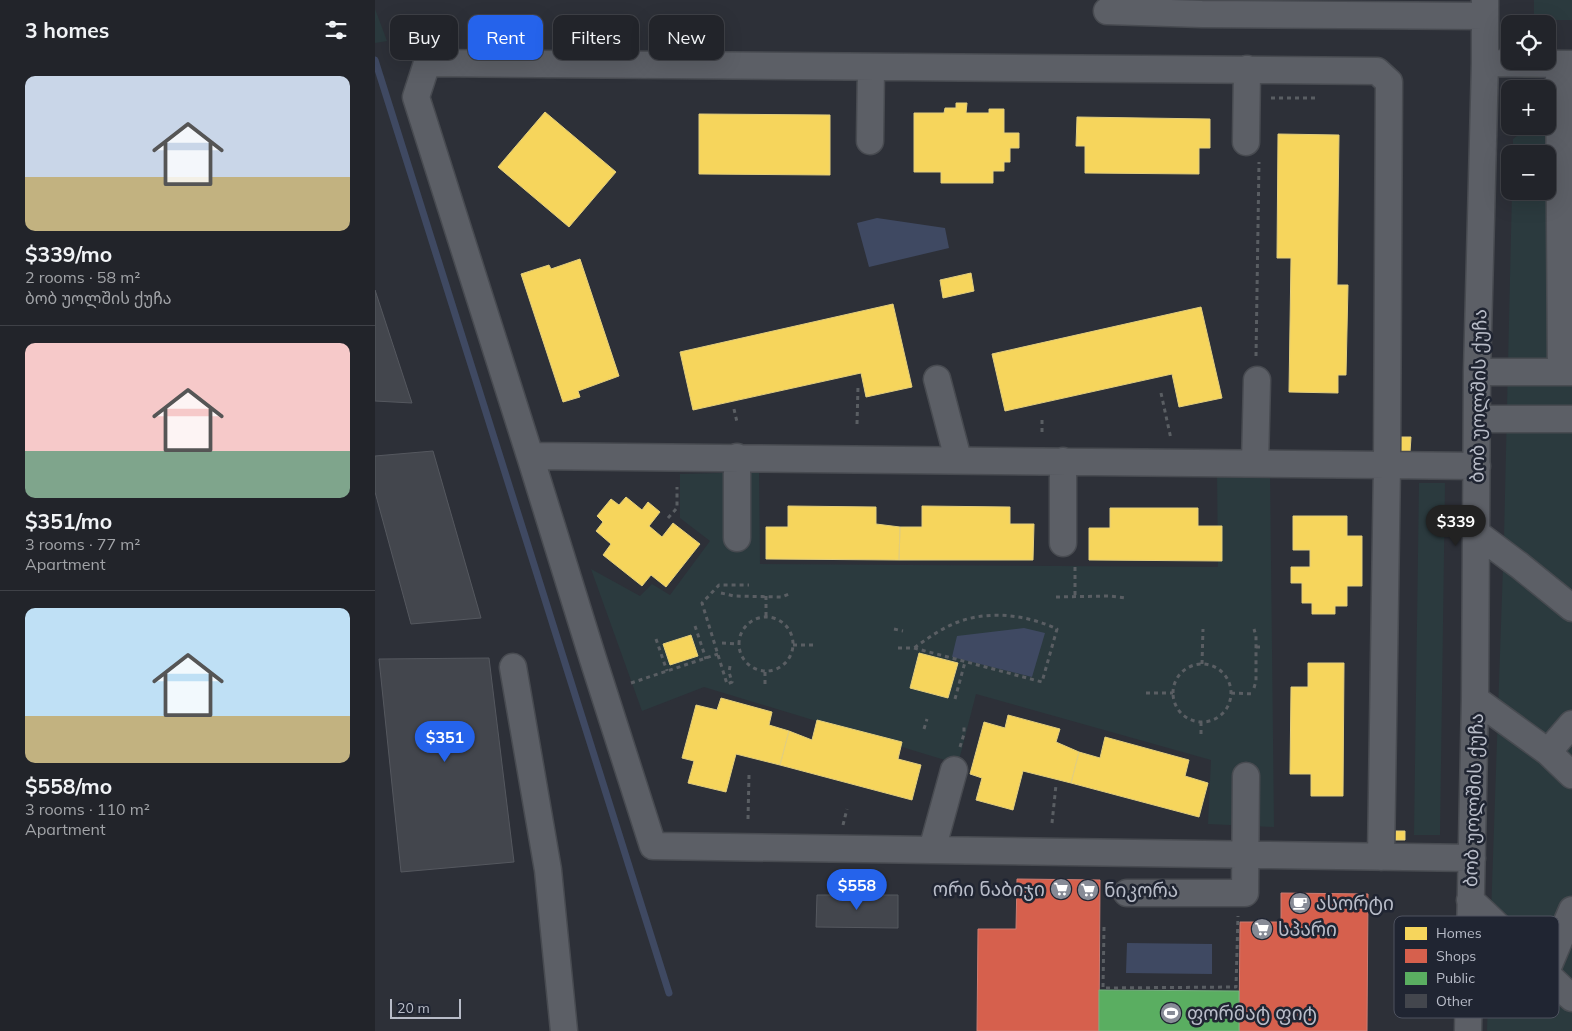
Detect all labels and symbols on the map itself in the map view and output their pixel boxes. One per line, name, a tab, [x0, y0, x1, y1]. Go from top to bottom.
street label: ბობ უოლშის ქუჩა	[1464, 309, 1493, 483]
pin: $339	[1426, 504, 1486, 547]
street label: ბობ უოლშის ქუჩა	[1458, 713, 1489, 887]
pin: $351	[415, 720, 475, 763]
pin: $558	[827, 868, 887, 911]
place label: ორი ნაბიჯი	[933, 877, 1045, 901]
supermarket icon: ორი ნაბიჯი	[1049, 877, 1073, 901]
supermarket icon: ნიკორა	[1076, 878, 1100, 902]
place label: ნიკორა	[1104, 878, 1178, 902]
cafe icon: ასორტი	[1288, 891, 1312, 915]
place label: ასორტი	[1316, 891, 1394, 915]
legend	[1394, 916, 1559, 1018]
supermarket icon: სპარი	[1250, 917, 1274, 941]
place label: სპარი	[1278, 917, 1337, 941]
text: Homes	[1436, 924, 1482, 942]
text: Shops	[1436, 947, 1476, 965]
text: Public	[1436, 969, 1475, 987]
text: Other	[1436, 992, 1474, 1010]
scale bar	[390, 996, 461, 1019]
sports icon: ფორმატ ფიტ	[1159, 1001, 1183, 1025]
place label: ფორმატ ფიტ	[1187, 1001, 1317, 1025]

